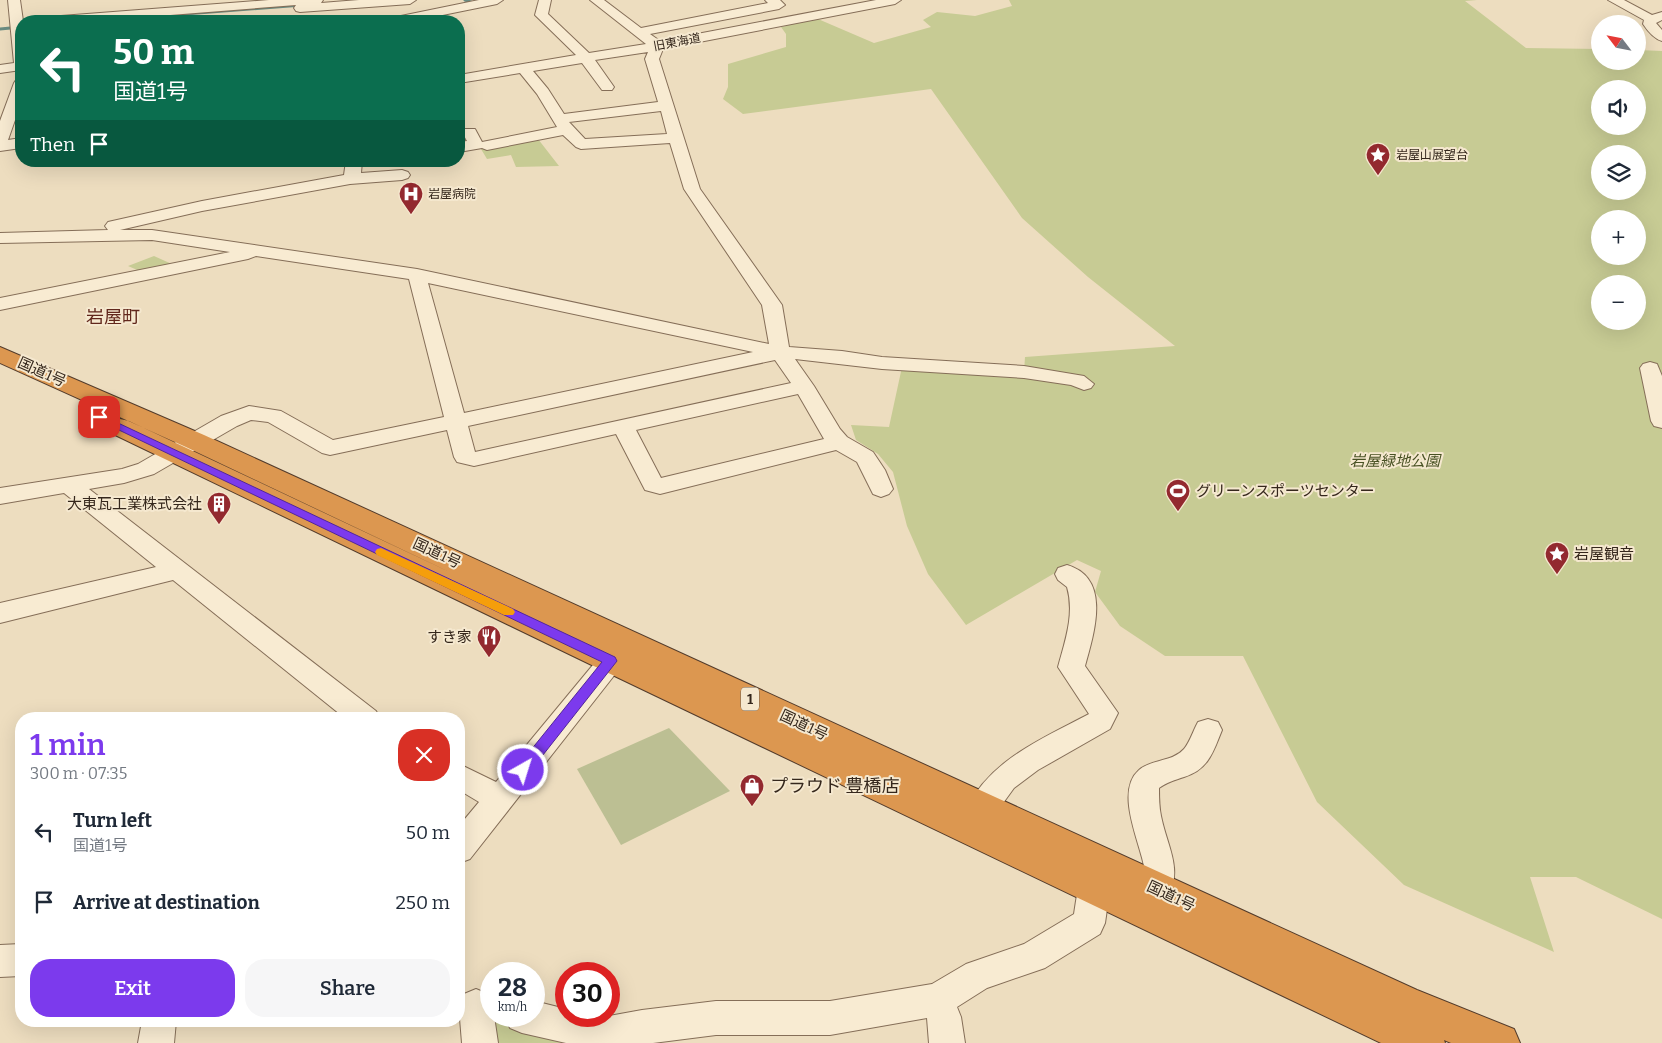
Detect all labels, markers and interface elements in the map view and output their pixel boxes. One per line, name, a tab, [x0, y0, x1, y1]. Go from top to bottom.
north arrow	[1591, 15, 1646, 70]
map controls	[1591, 15, 1646, 330]
text: 50 m	[113, 31, 194, 73]
street label: 旧東海道	[652, 31, 702, 53]
icon: left	[30, 35, 95, 100]
text: 国道1号	[113, 78, 188, 105]
button: sound	[1591, 80, 1646, 135]
icon: arrive	[85, 130, 113, 158]
text: Then	[30, 133, 75, 156]
place icon: 岩屋山展望台	[1365, 142, 1391, 176]
button: layers	[1591, 145, 1646, 200]
place label: 岩屋山展望台	[1396, 148, 1468, 162]
hospital icon: 岩屋病院	[398, 181, 424, 215]
place label: 岩屋病院	[428, 187, 476, 201]
button: +	[1591, 210, 1646, 265]
button: −	[1591, 275, 1646, 330]
district label: 岩屋町	[86, 306, 140, 328]
street label: 国道1号	[15, 353, 69, 391]
pin	[78, 396, 120, 438]
icon: arrive	[85, 403, 113, 431]
park label: 岩屋緑地公園	[1350, 452, 1442, 470]
sports icon: グリーンスポーツセンター	[1165, 478, 1191, 512]
place label: グリーンスポーツセンター	[1196, 482, 1375, 500]
building icon: 大東瓦工業株式会社	[206, 491, 232, 525]
place label: 大東瓦工業株式会社	[67, 495, 202, 513]
street label: 国道1号	[410, 534, 464, 572]
place icon: 岩屋観音	[1544, 541, 1570, 575]
place label: 岩屋観音	[1574, 545, 1634, 563]
restaurant icon: すき家	[476, 624, 502, 658]
place label: すき家	[427, 628, 472, 646]
road number: 1	[741, 688, 759, 711]
street label: 国道1号	[777, 706, 831, 744]
text: 1 min	[30, 727, 105, 763]
button: close	[398, 729, 450, 781]
position arrow	[496, 743, 548, 795]
text: 300 m · 07:35	[30, 764, 127, 783]
shop icon: プラウド 豊橋店	[739, 773, 765, 807]
place label: プラウド 豊橋店	[770, 775, 900, 797]
text: Turn left	[73, 809, 152, 832]
icon: left	[30, 818, 58, 846]
text: 50 m	[406, 821, 450, 844]
text: 国道1号	[73, 836, 128, 855]
street label: 国道1号	[1144, 877, 1198, 915]
icon: arrive	[30, 888, 58, 916]
text: Arrive at destination	[73, 891, 260, 914]
text: 250 m	[395, 891, 450, 914]
button: Exit	[30, 959, 235, 1017]
button: Share	[245, 959, 450, 1017]
speed limit sign: 30	[555, 962, 620, 1027]
text: 28	[498, 973, 527, 1003]
text: km/h	[498, 1000, 527, 1014]

